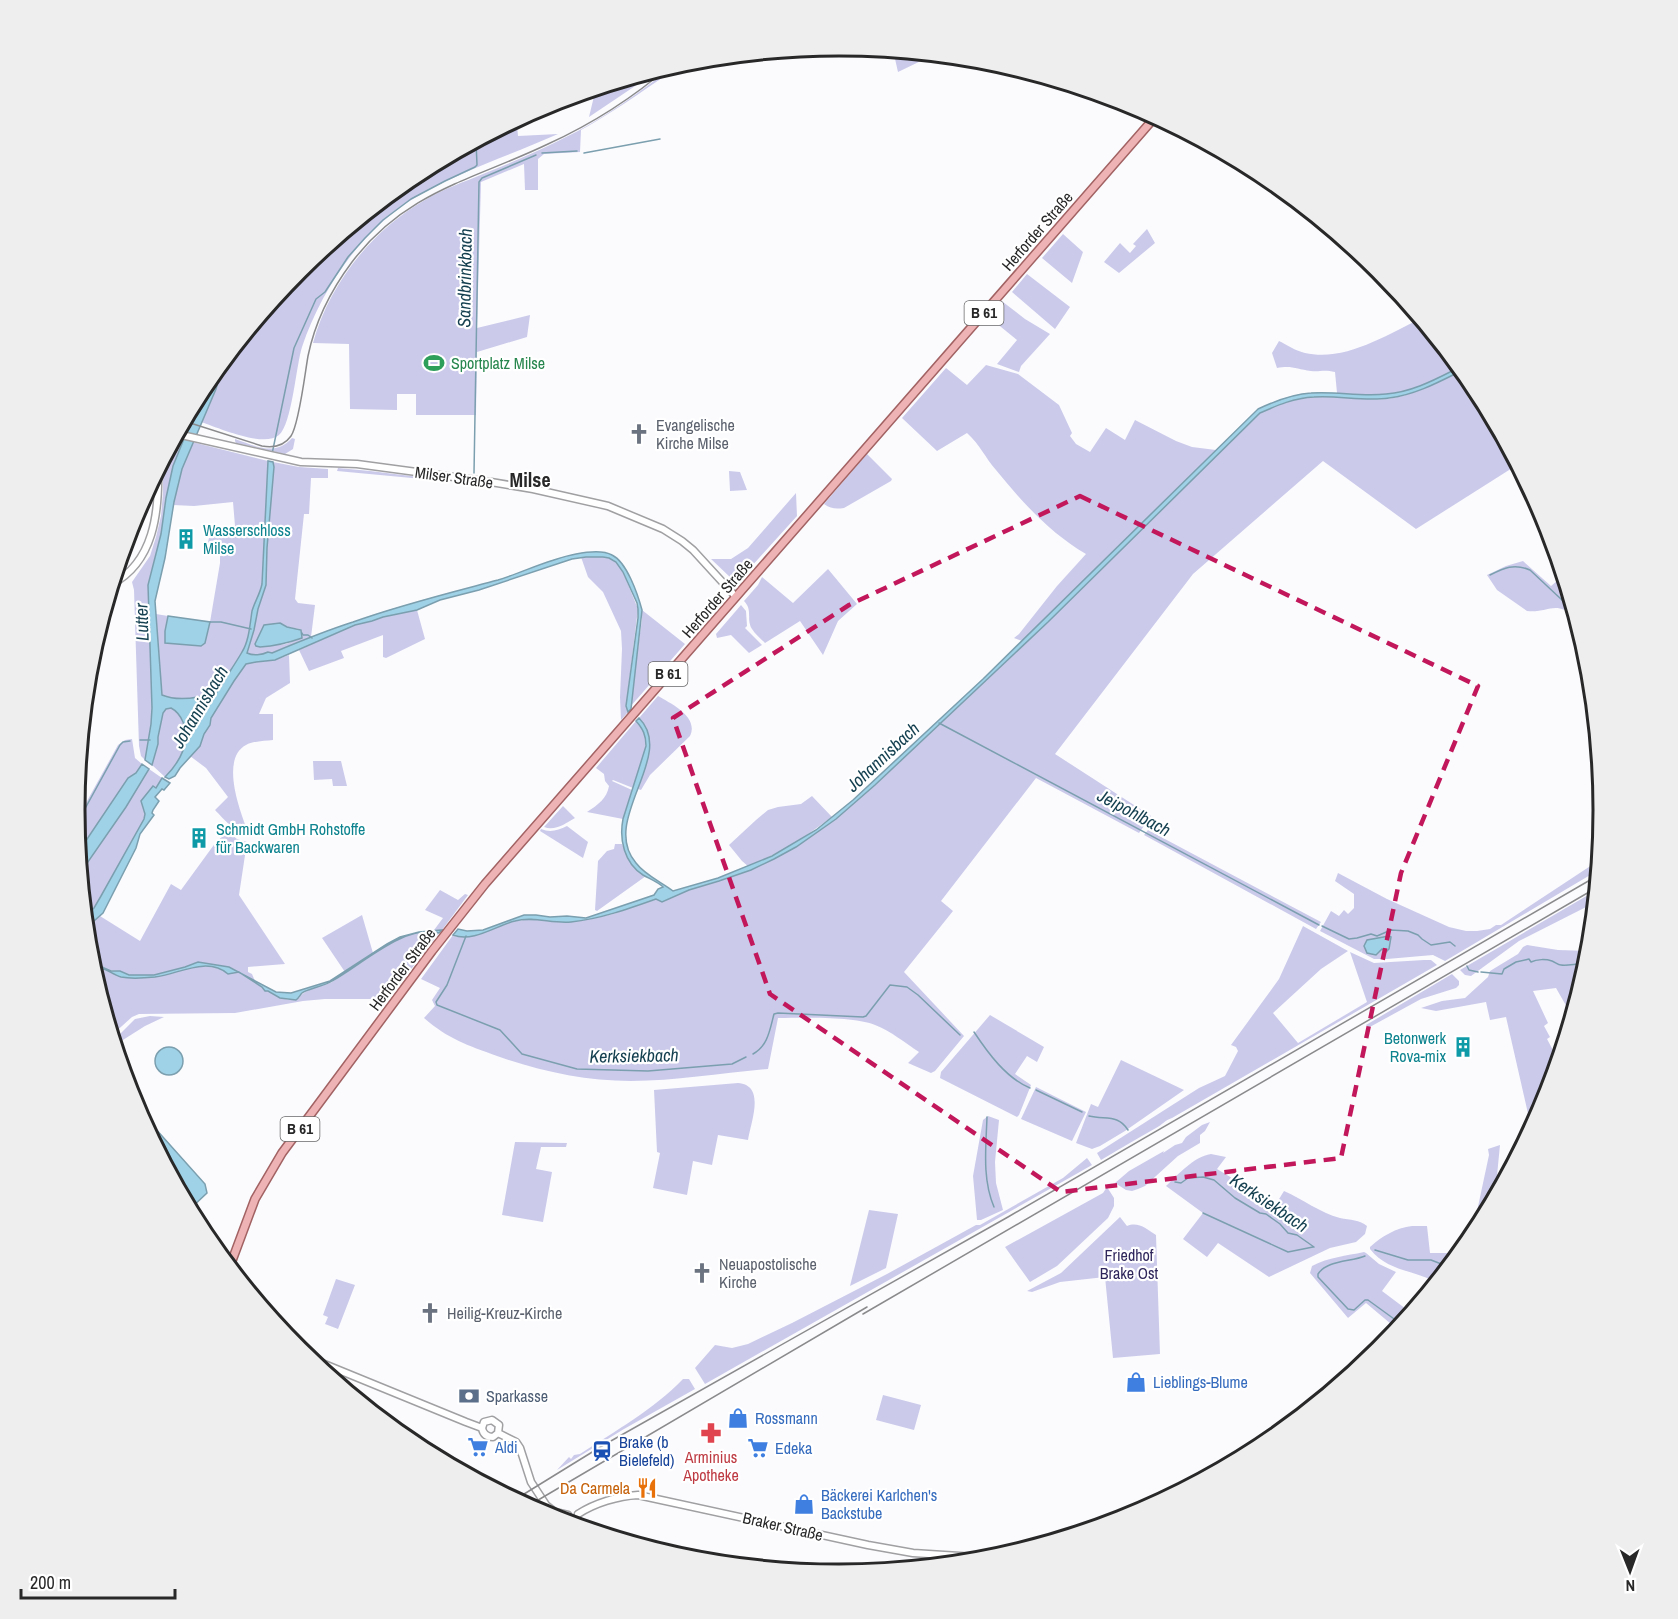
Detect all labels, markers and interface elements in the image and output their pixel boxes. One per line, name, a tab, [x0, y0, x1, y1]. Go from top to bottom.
street label: Herforder Straße	[996, 187, 1078, 275]
water label: Sandbrinkbach	[451, 228, 478, 328]
road number: B 61	[964, 301, 1004, 325]
sports icon: Sportplatz Milse	[422, 351, 446, 375]
place label: Sportplatz Milse	[451, 352, 545, 374]
place label: Evangelische Kirche Milse	[656, 414, 735, 454]
church icon: Evangelische Kirche Milse	[627, 422, 651, 446]
street label: Milser Straße	[413, 461, 495, 493]
district label: Milse	[509, 466, 551, 493]
place label: Wasserschloss Milse	[203, 519, 291, 559]
building icon: Wasserschloss Milse	[174, 527, 198, 551]
street label: Herforder Straße	[676, 554, 758, 642]
water label: Lutter	[128, 602, 155, 641]
water label: Johannisbach	[165, 661, 234, 753]
road number: B 61	[648, 662, 688, 686]
water label: Johannisbach	[840, 716, 925, 798]
water label: Jeipohlbach	[1092, 782, 1175, 842]
place label: Schmidt GmbH Rohstoffe für Backwaren	[216, 818, 365, 858]
building icon: Schmidt GmbH Rohstoffe für Backwaren	[187, 826, 211, 850]
street label: Herforder Straße	[364, 923, 440, 1015]
place label: Betonwerk Rova-mix	[1384, 1027, 1446, 1067]
building icon: Betonwerk Rova-mix	[1451, 1035, 1475, 1059]
water label: Kerksiekbach	[589, 1042, 679, 1069]
road number: B 61	[280, 1117, 320, 1141]
water label: Kerksiekbach	[1225, 1167, 1313, 1238]
park label: Friedhof Brake Ost	[1100, 1244, 1159, 1284]
place label: Neuapostolische Kirche	[719, 1253, 817, 1293]
church icon: Neuapostolische Kirche	[690, 1261, 714, 1285]
church icon: Heilig-Kreuz-Kirche	[418, 1301, 442, 1325]
place label: Heilig-Kreuz-Kirche	[447, 1302, 562, 1324]
shop icon: Lieblings-Blume	[1124, 1370, 1148, 1394]
place label: Lieblings-Blume	[1153, 1371, 1248, 1393]
bank icon: Sparkasse	[457, 1384, 481, 1408]
place label: Sparkasse	[486, 1385, 548, 1407]
shop icon: Rossmann	[726, 1406, 750, 1430]
place label: Rossmann	[755, 1407, 818, 1429]
pharmacy icon: Arminius Apotheke	[699, 1421, 723, 1445]
place label: Brake (b Bielefeld)	[619, 1431, 674, 1471]
supermarket icon: Aldi	[466, 1435, 490, 1459]
place label: Aldi	[494, 1436, 518, 1458]
supermarket icon: Edeka	[746, 1436, 770, 1460]
place label: Edeka	[775, 1437, 813, 1459]
station icon: Brake (b Bielefeld)	[590, 1439, 614, 1463]
place label: Arminius Apotheke	[682, 1446, 739, 1486]
restaurant icon: Da Carmela	[635, 1476, 659, 1500]
place label: Da Carmela	[560, 1477, 631, 1499]
place label: Bäckerei Karlchen's Backstube	[821, 1484, 937, 1524]
shop icon: Bäckerei Karlchen's Backstube	[792, 1492, 816, 1516]
street label: Braker Straße	[741, 1506, 825, 1546]
north arrow	[1600, 1541, 1660, 1601]
scale bar	[21, 1562, 176, 1600]
text: 200 m	[30, 1570, 71, 1595]
text: N	[1625, 1575, 1635, 1597]

